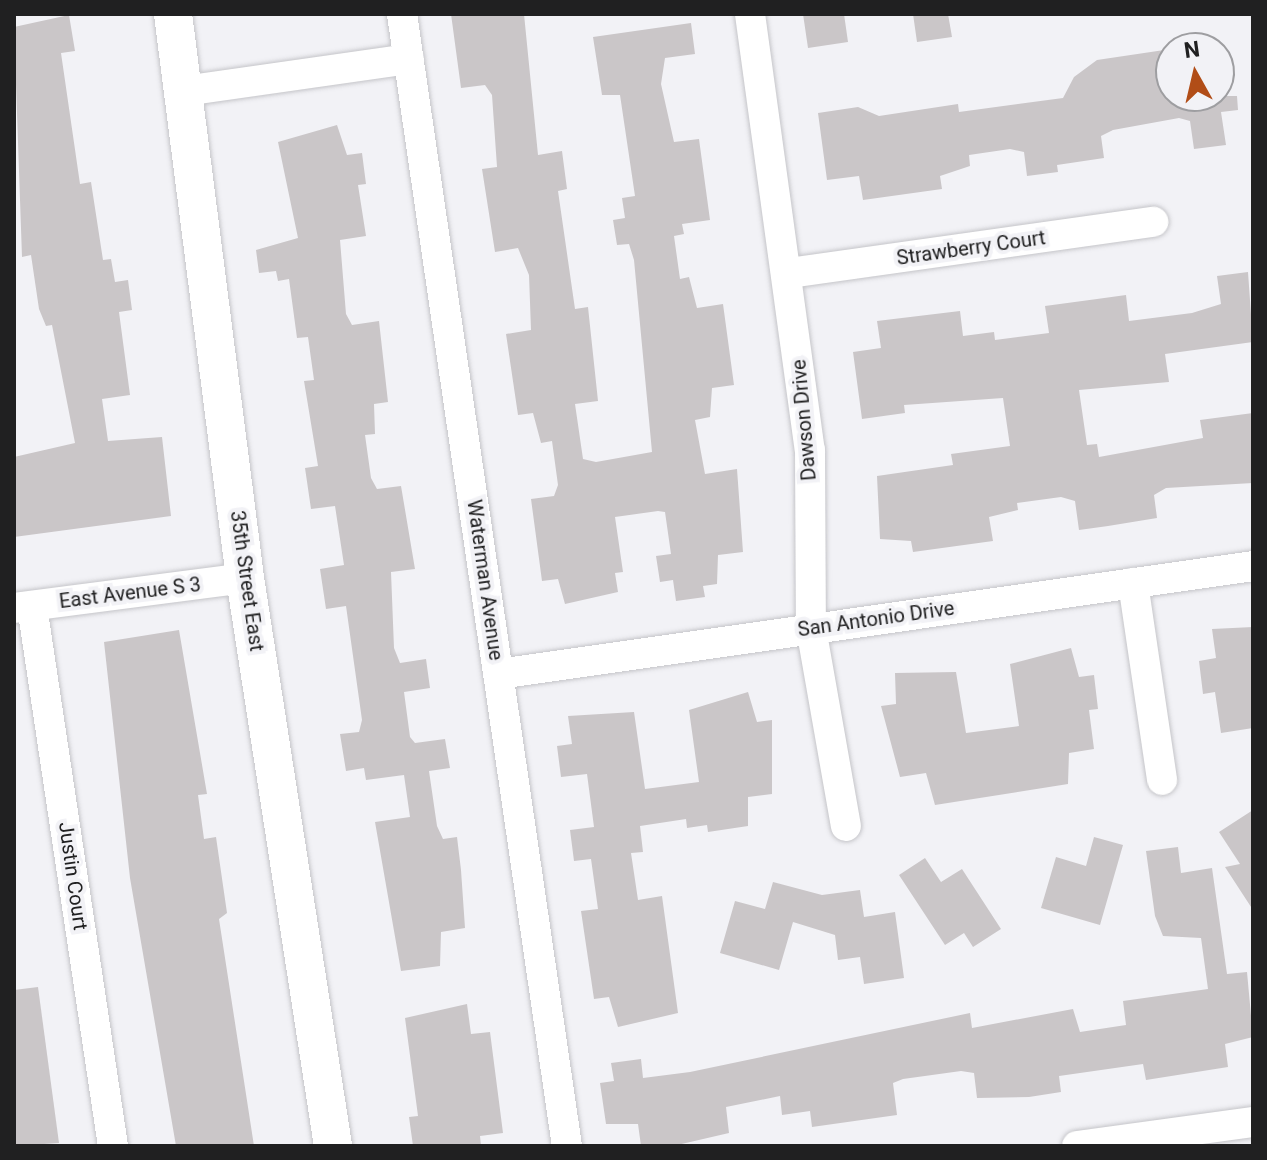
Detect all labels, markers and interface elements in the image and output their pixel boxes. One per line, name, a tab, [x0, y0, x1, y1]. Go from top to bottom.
north arrow	[1155, 32, 1235, 112]
text: N	[1182, 36, 1201, 63]
street label: Strawberry Court	[895, 226, 1047, 270]
street label: Dawson Drive	[787, 358, 821, 482]
street label: Waterman Avenue	[462, 498, 508, 662]
street label: 35th Street East	[225, 509, 269, 653]
street label: East Avenue S 3	[58, 572, 202, 614]
street label: San Antonio Drive	[796, 596, 956, 642]
street label: Justin Court	[54, 820, 92, 932]

